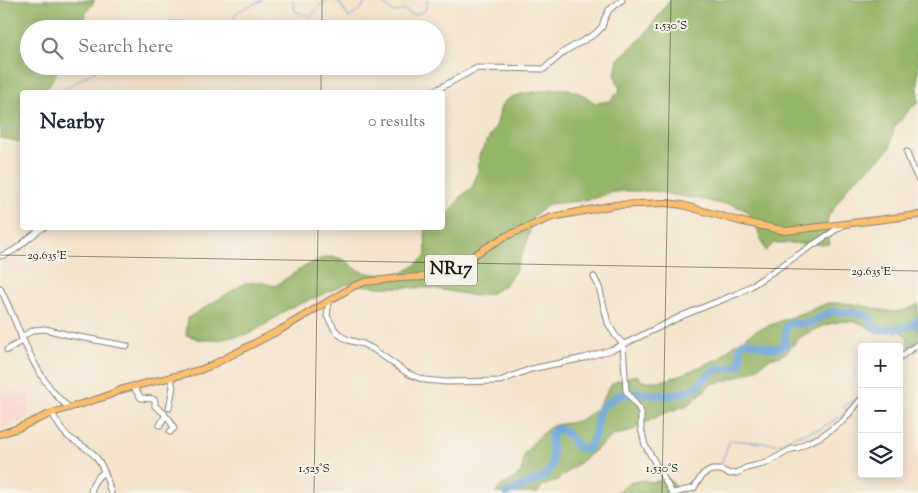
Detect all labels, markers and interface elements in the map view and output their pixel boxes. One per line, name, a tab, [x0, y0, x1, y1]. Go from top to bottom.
text: 1.530°S	[655, 17, 687, 35]
search box	[20, 20, 445, 75]
icon: search	[38, 34, 66, 62]
text: Search here	[78, 34, 173, 61]
text: Nearby	[40, 108, 105, 138]
text: 0 results	[368, 111, 425, 134]
text: 29.635°E	[27, 247, 67, 265]
road number: NR17	[425, 254, 477, 286]
text: 29.635°E	[851, 263, 891, 281]
map controls	[858, 343, 903, 478]
button: +	[858, 343, 903, 388]
button: −	[858, 388, 903, 433]
button: layers	[858, 433, 903, 478]
text: 1.525°S	[298, 460, 330, 478]
text: 1.530°S	[646, 460, 678, 478]

